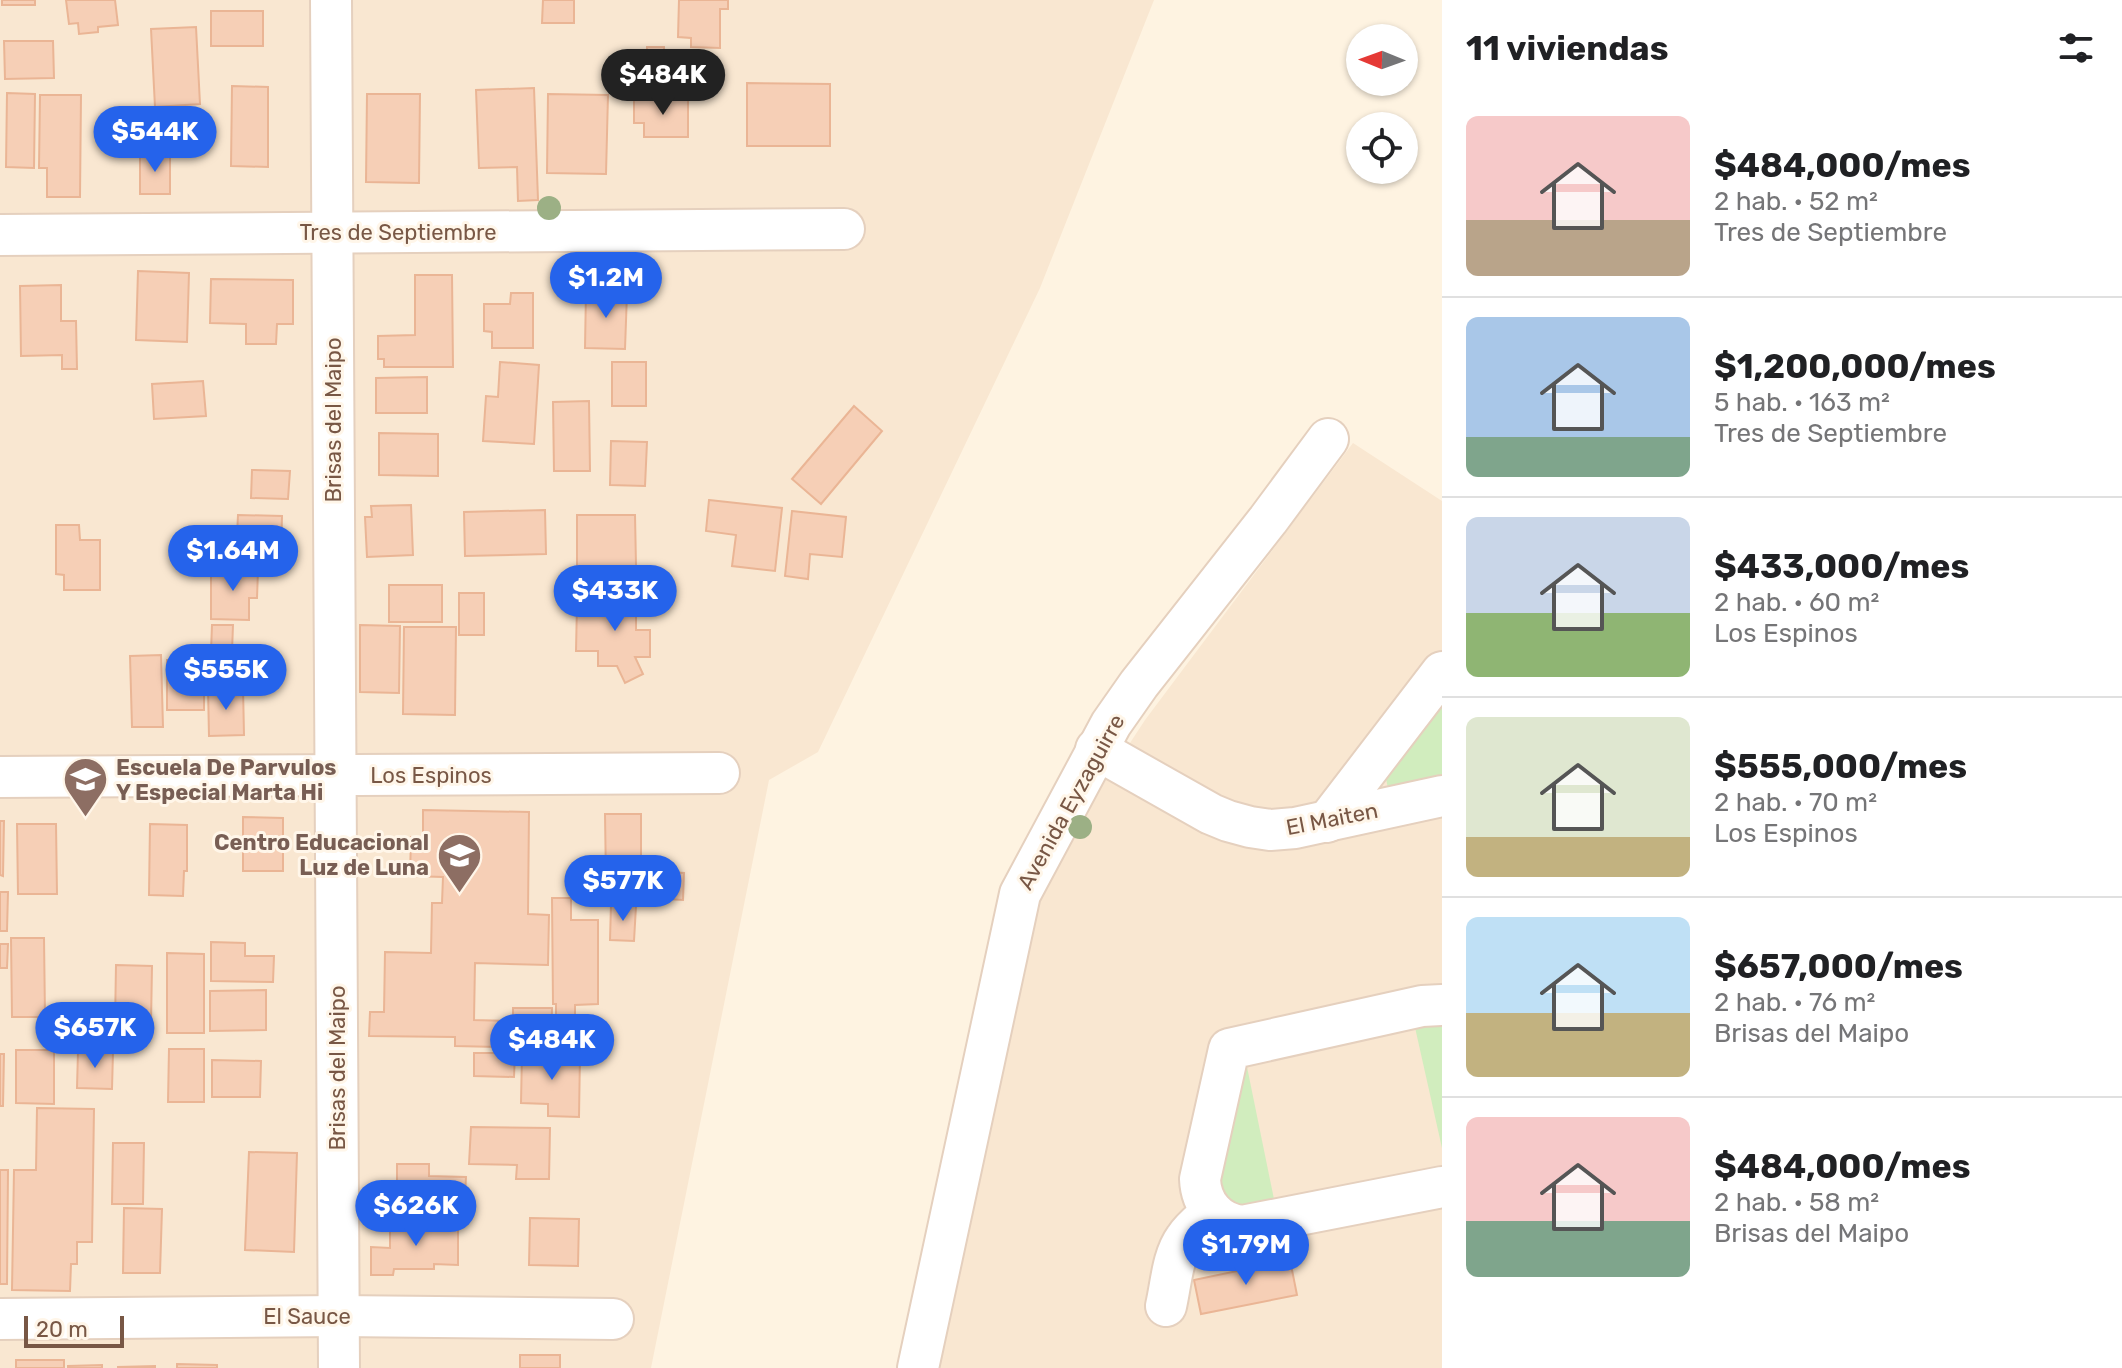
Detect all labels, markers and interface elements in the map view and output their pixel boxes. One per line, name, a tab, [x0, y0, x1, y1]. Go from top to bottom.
north arrow	[1346, 24, 1418, 96]
map controls	[1346, 24, 1418, 184]
icon: filters	[2054, 26, 2098, 70]
text: 11 viviendas	[1466, 28, 1668, 69]
pin: $484K	[607, 49, 719, 117]
text: $484K	[619, 59, 707, 90]
pin: $544K	[99, 106, 211, 174]
button: locate	[1346, 112, 1418, 184]
text: $544K	[112, 116, 198, 147]
text: $484,000/mes	[1714, 145, 1971, 186]
icon: home	[1530, 148, 1626, 244]
text: 2 hab. · 52 m²	[1714, 186, 1878, 217]
text: Tres de Septiembre	[1714, 217, 1947, 248]
street label: Tres de Septiembre	[299, 219, 497, 246]
pin: $1.2M	[550, 252, 662, 320]
text: $1.2M	[568, 262, 644, 293]
street label: Brisas del Maipo	[320, 337, 347, 503]
text: $1,200,000/mes	[1714, 346, 1996, 387]
icon: home	[1530, 349, 1626, 445]
text: 5 hab. · 163 m²	[1714, 387, 1890, 418]
text: Tres de Septiembre	[1714, 418, 1947, 449]
pin: $1.64M	[168, 525, 298, 593]
text: $1.64M	[186, 535, 280, 566]
text: $433,000/mes	[1714, 546, 1969, 587]
icon: home	[1530, 549, 1626, 645]
pin: $433K	[559, 565, 671, 633]
text: $433K	[572, 575, 658, 606]
text: 2 hab. · 60 m²	[1714, 587, 1879, 618]
text: Los Espinos	[1714, 618, 1858, 649]
pin: $555K	[170, 644, 282, 712]
text: $555K	[184, 654, 269, 685]
street label: Avenida Eyzaguirre	[1012, 710, 1130, 894]
text: $555,000/mes	[1714, 746, 1967, 787]
icon: home	[1530, 749, 1626, 845]
place label: Escuela De Parvulos Y Especial Marta Hi	[116, 754, 337, 806]
school or university icon: Escuela De Parvulos Y Especial Marta Hi	[61, 756, 109, 819]
street label: Los Espinos	[370, 762, 492, 789]
text: 2 hab. · 70 m²	[1714, 787, 1877, 818]
street label: El Maiten	[1284, 797, 1380, 841]
text: Los Espinos	[1714, 818, 1858, 849]
place label: Centro Educacional Luz de Luna	[214, 829, 429, 881]
school or university icon: Centro Educacional Luz de Luna	[436, 831, 484, 894]
pin: $577K	[567, 855, 679, 923]
text: $577K	[582, 865, 664, 896]
text: $657,000/mes	[1714, 946, 1963, 987]
icon: home	[1530, 949, 1626, 1045]
street label: Brisas del Maipo	[324, 985, 351, 1151]
text: 2 hab. · 76 m²	[1714, 987, 1875, 1018]
pin: $657K	[39, 1002, 151, 1070]
text: $657K	[53, 1012, 137, 1043]
pin: $484K	[496, 1014, 608, 1082]
text: Brisas del Maipo	[1714, 1018, 1909, 1049]
text: $484K	[508, 1024, 596, 1055]
text: $484,000/mes	[1714, 1146, 1971, 1187]
icon: home	[1530, 1149, 1626, 1245]
pin: $626K	[360, 1180, 472, 1248]
text: 2 hab. · 58 m²	[1714, 1187, 1879, 1218]
text: $626K	[373, 1190, 459, 1221]
text: Brisas del Maipo	[1714, 1218, 1909, 1249]
pin: $1.79M	[1181, 1219, 1311, 1287]
text: $1.79M	[1201, 1229, 1291, 1260]
street label: El Sauce	[263, 1303, 351, 1330]
scale bar	[24, 1312, 124, 1348]
text: 20 m	[36, 1316, 88, 1343]

